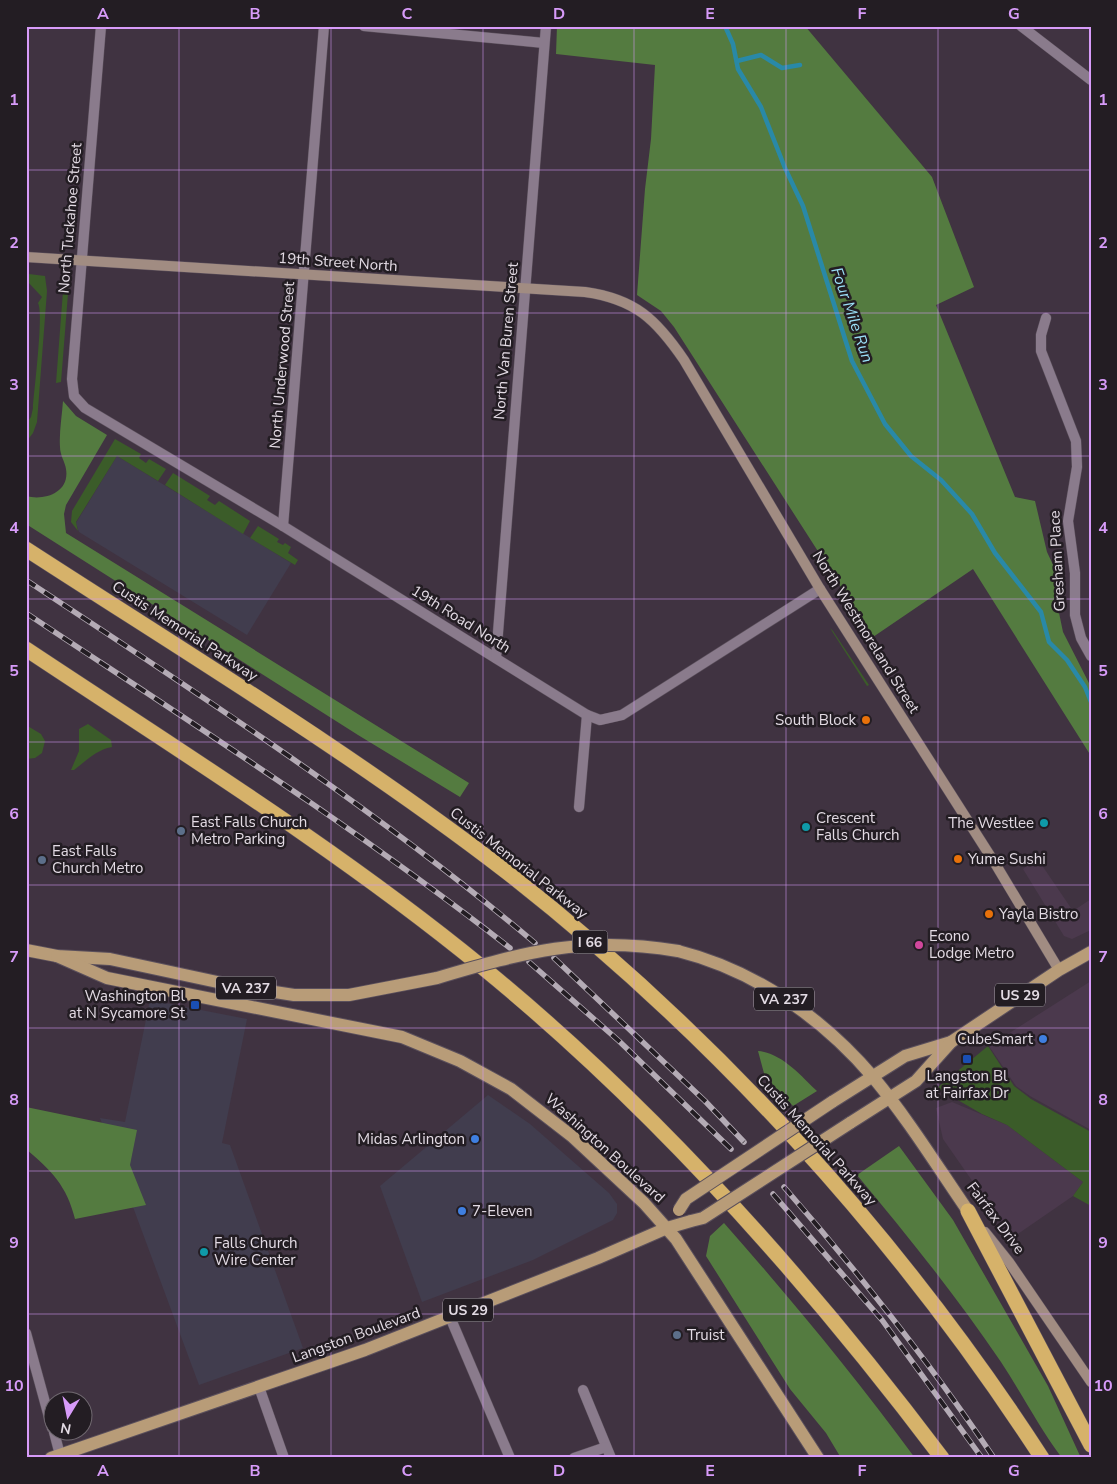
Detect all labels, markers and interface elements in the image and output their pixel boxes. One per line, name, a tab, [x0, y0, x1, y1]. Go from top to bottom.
text: A	[97, 3, 109, 25]
text: B	[249, 3, 261, 25]
text: C	[402, 3, 413, 25]
text: D	[553, 3, 565, 25]
text: E	[705, 3, 715, 25]
text: F	[858, 3, 867, 25]
text: G	[1008, 3, 1020, 25]
text: 1	[9, 89, 19, 111]
text: 1	[1098, 89, 1108, 111]
street label: North Tuckahoe Street	[53, 141, 87, 294]
text: 2	[9, 232, 19, 254]
text: 2	[1098, 232, 1108, 254]
street label: 19th Street North	[278, 248, 398, 276]
street label: North Van Buren Street	[489, 261, 523, 420]
water label: Four Mile Run	[825, 264, 879, 366]
street label: North Underwood Street	[265, 280, 299, 449]
text: 3	[9, 374, 19, 396]
text: 3	[1098, 374, 1108, 396]
street label: Gresham Place	[1044, 510, 1070, 612]
text: 4	[9, 517, 19, 539]
text: 4	[1098, 517, 1108, 539]
street label: North Westmoreland Street	[808, 547, 925, 718]
street label: Custis Memorial Parkway	[108, 576, 262, 686]
street label: 19th Road North	[408, 580, 514, 658]
text: 5	[9, 660, 19, 682]
text: 5	[1098, 660, 1108, 682]
place label: South Block	[775, 710, 856, 730]
marker: South Block	[860, 714, 872, 726]
text: 6	[9, 803, 19, 825]
street label: Custis Memorial Parkway	[446, 803, 592, 923]
text: 6	[1098, 803, 1108, 825]
place label: Crescent Falls Church	[816, 808, 900, 845]
place label: East Falls Church Metro Parking	[191, 812, 307, 849]
place label: The Westlee	[948, 813, 1034, 833]
marker: The Westlee	[1038, 817, 1050, 829]
marker: Crescent Falls Church	[800, 821, 812, 833]
marker: East Falls Church Metro Parking	[175, 825, 187, 837]
place label: East Falls Church Metro	[52, 841, 143, 878]
place label: Yume Sushi	[967, 849, 1046, 869]
marker: Yume Sushi	[952, 853, 964, 865]
marker: East Falls Church Metro	[36, 854, 48, 866]
place label: Yayla Bistro	[998, 904, 1078, 924]
marker: Yayla Bistro	[983, 908, 995, 920]
place label: Econo Lodge Metro	[929, 926, 1014, 963]
road number: I 66	[572, 930, 608, 954]
marker: Econo Lodge Metro	[913, 939, 925, 951]
text: 7	[9, 946, 19, 968]
text: 7	[1098, 946, 1108, 968]
road number: VA 237	[216, 976, 276, 1000]
road number: US 29	[995, 984, 1045, 1006]
place label: Washington Bl at N Sycamore St	[69, 986, 186, 1023]
road number: VA 237	[754, 988, 814, 1011]
marker: Washington Bl at N Sycamore St	[189, 999, 201, 1011]
place label: CubeSmart	[957, 1029, 1034, 1049]
marker: CubeSmart	[1037, 1033, 1049, 1045]
marker: Langston Bl at Fairfax Dr	[961, 1053, 973, 1065]
place label: Langston Bl at Fairfax Dr	[925, 1066, 1009, 1103]
street label: Custis Memorial Parkway	[753, 1070, 882, 1210]
text: 8	[9, 1089, 19, 1111]
street label: Washington Boulevard	[541, 1089, 669, 1207]
text: 8	[1098, 1089, 1108, 1111]
place label: Midas Arlington	[357, 1129, 465, 1149]
marker: Midas Arlington	[469, 1133, 481, 1145]
street label: Fairfax Drive	[962, 1178, 1030, 1258]
place label: 7-Eleven	[472, 1201, 532, 1221]
marker: 7-Eleven	[456, 1205, 468, 1217]
text: 9	[9, 1232, 19, 1254]
text: 9	[1098, 1232, 1108, 1254]
place label: Falls Church Wire Center	[214, 1233, 298, 1270]
marker: Falls Church Wire Center	[198, 1246, 210, 1258]
road number: US 29	[443, 1298, 493, 1322]
street label: Langston Boulevard	[289, 1302, 423, 1368]
place label: Truist	[687, 1325, 725, 1345]
marker: Truist	[671, 1329, 683, 1341]
text: 10	[4, 1375, 24, 1397]
text: 10	[1093, 1375, 1113, 1397]
north arrow	[42, 1392, 92, 1442]
text: N	[59, 1418, 73, 1439]
text: A	[97, 1460, 109, 1482]
text: B	[249, 1460, 261, 1482]
text: C	[402, 1460, 413, 1482]
text: D	[553, 1460, 565, 1482]
text: E	[705, 1460, 715, 1482]
text: F	[858, 1460, 867, 1482]
text: G	[1008, 1460, 1020, 1482]

